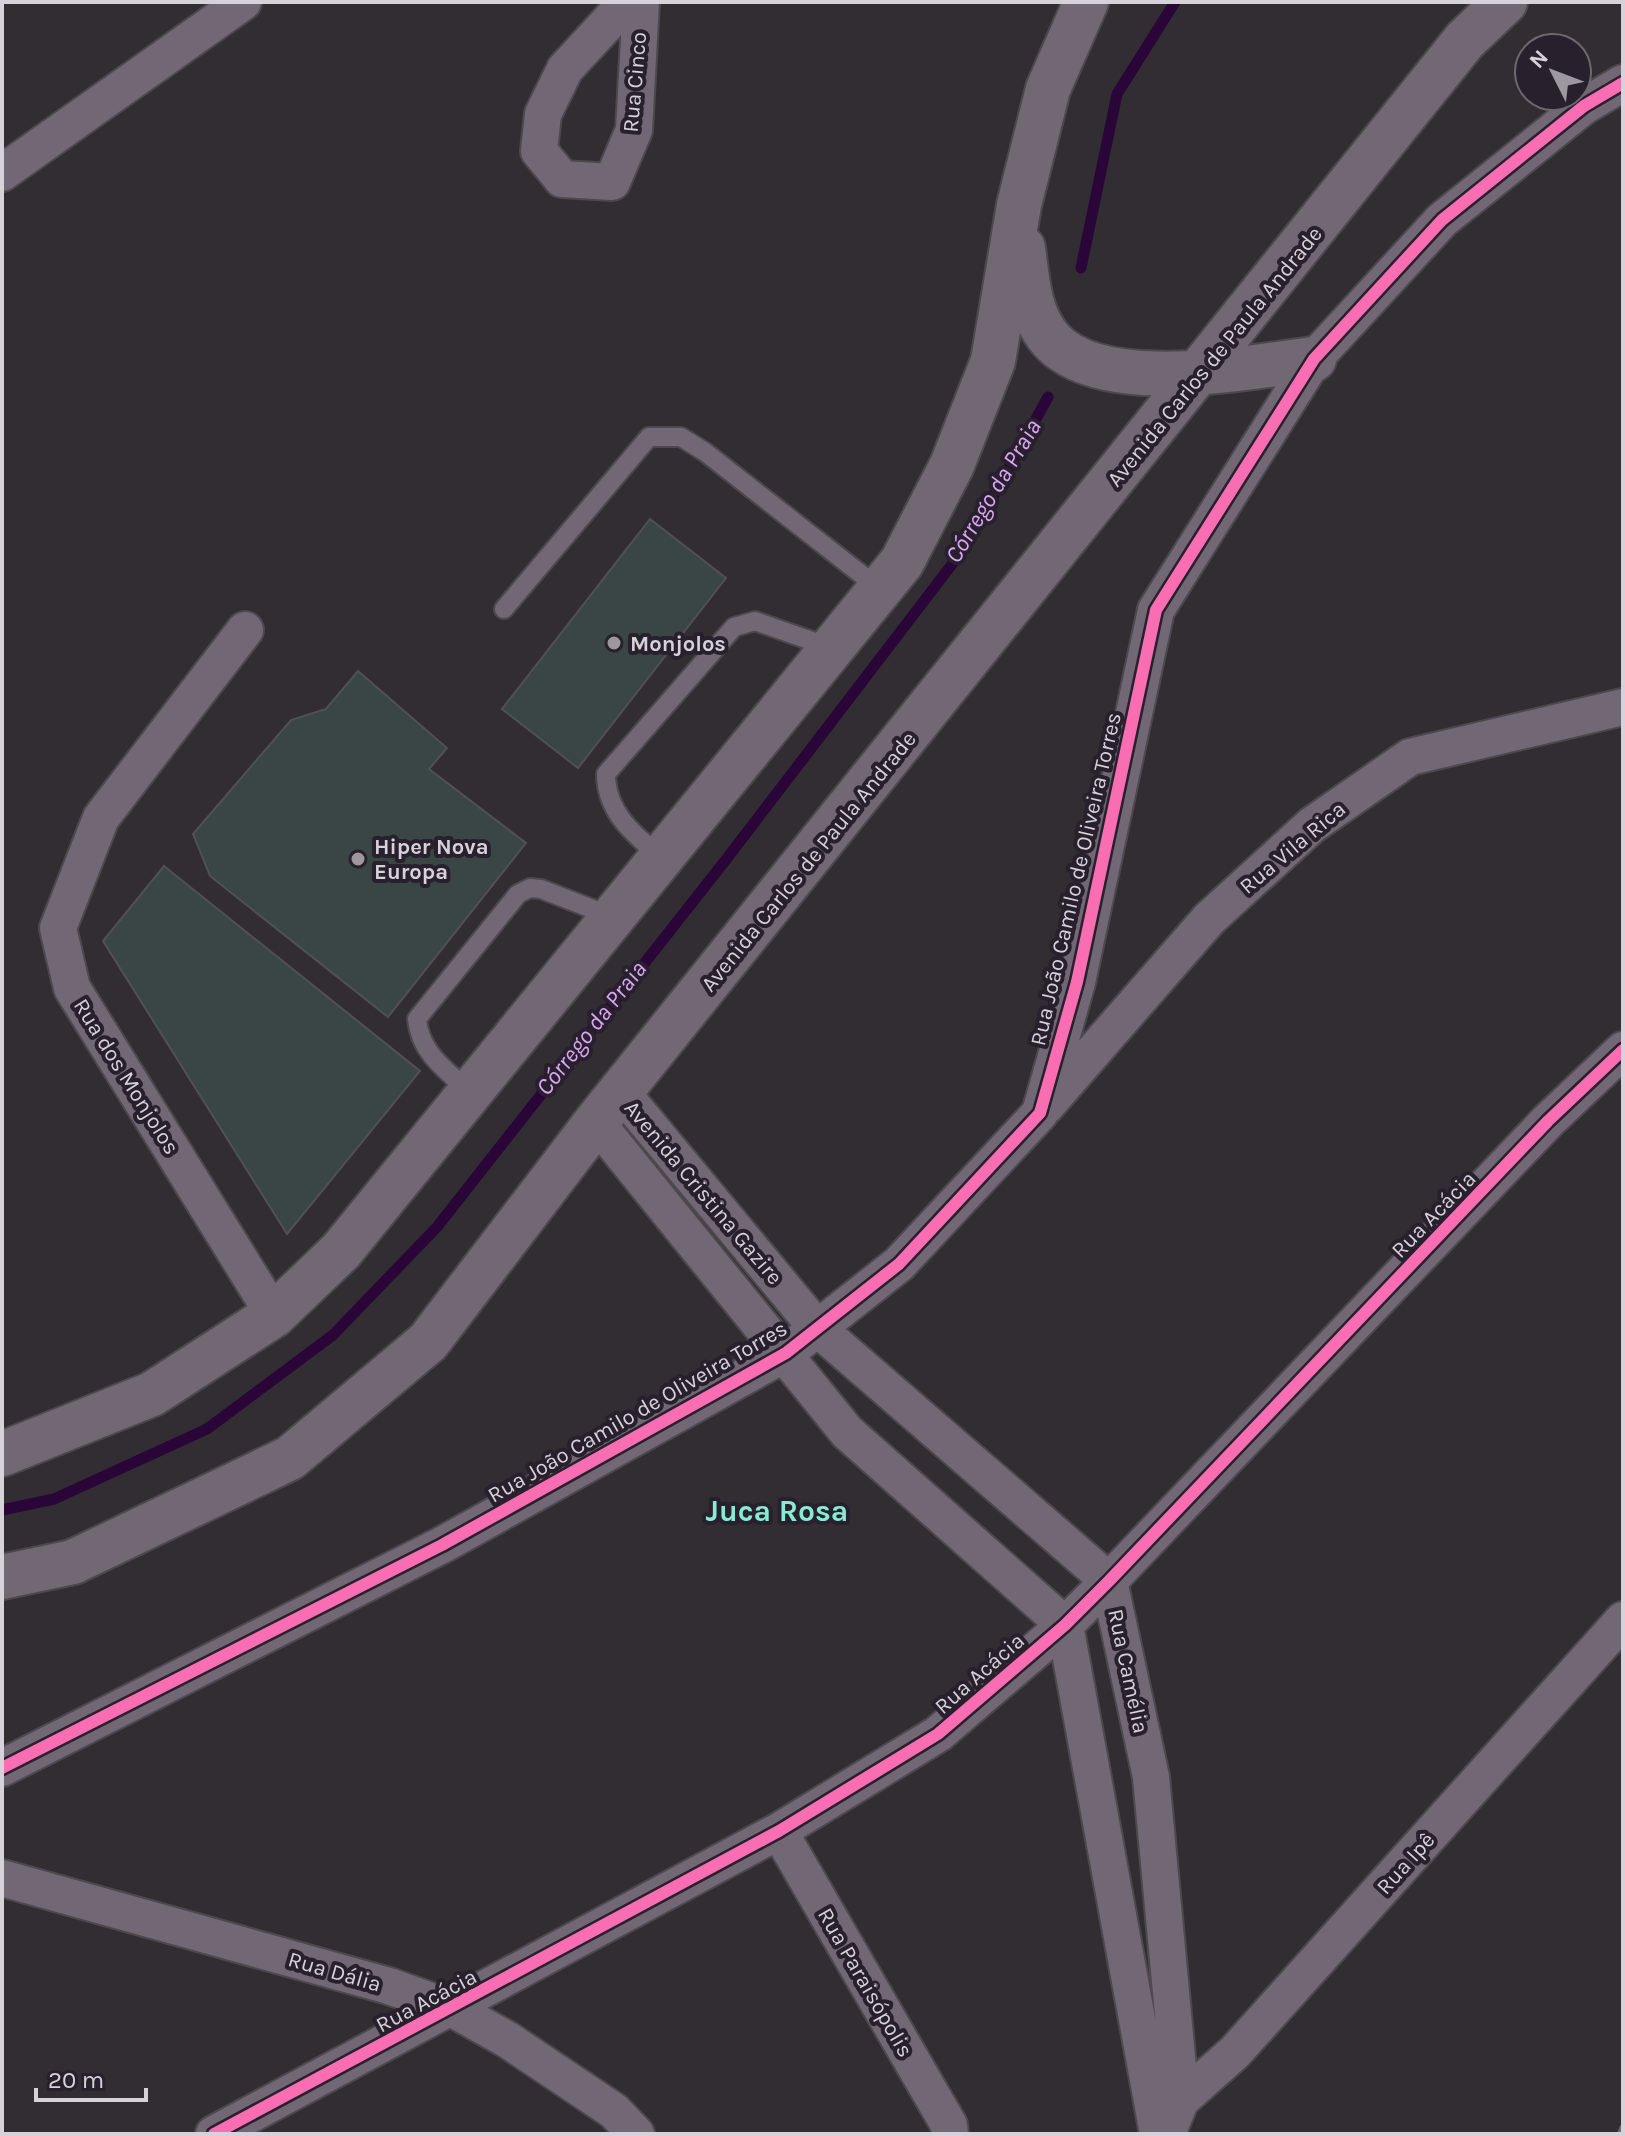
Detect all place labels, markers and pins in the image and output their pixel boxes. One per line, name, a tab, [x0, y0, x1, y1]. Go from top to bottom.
place label: Monjolos	[630, 631, 726, 657]
marker: Monjolos	[605, 634, 623, 652]
place label: Hiper Nova Europa	[374, 834, 489, 885]
marker: Hiper Nova Europa	[349, 850, 367, 868]

